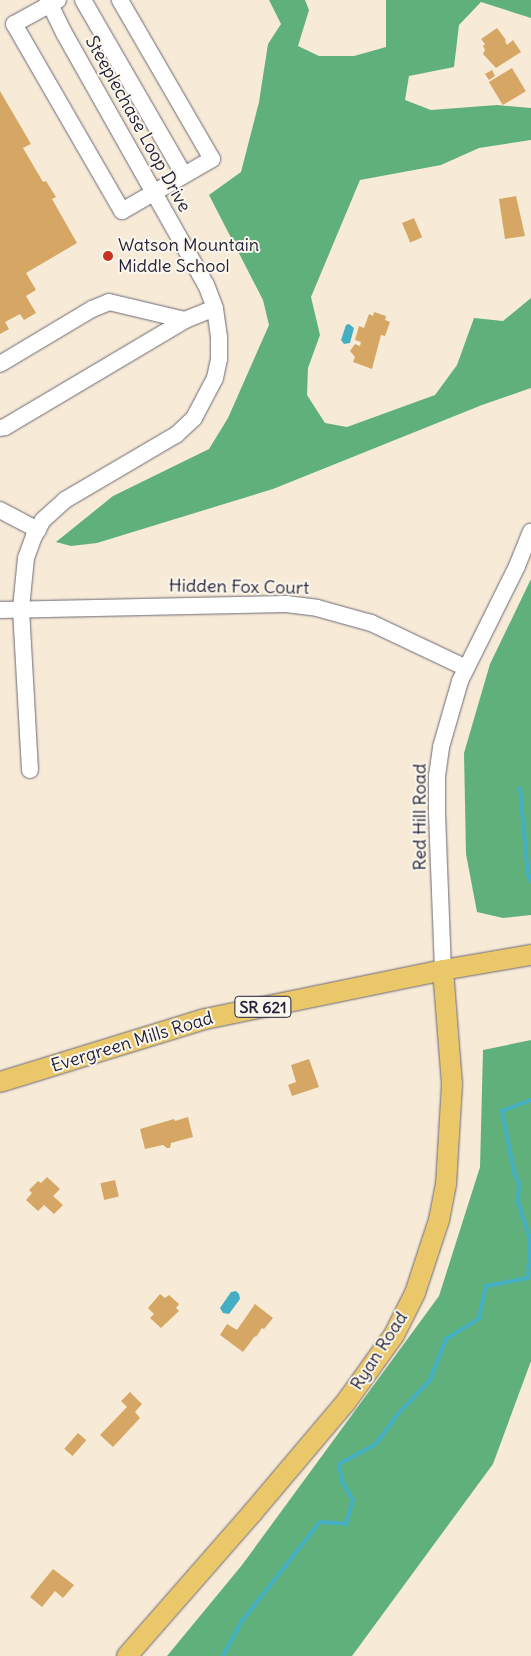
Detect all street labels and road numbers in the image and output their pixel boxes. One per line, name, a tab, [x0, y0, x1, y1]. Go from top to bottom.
street label: Steeplechase Loop Drive	[81, 32, 195, 216]
street label: Hidden Fox Court	[169, 575, 309, 599]
street label: Red Hill Road	[409, 763, 431, 871]
road number: SR 621	[234, 994, 292, 1020]
street label: Evergreen Mills Road	[48, 1007, 216, 1077]
street label: Ryan Road	[346, 1308, 412, 1394]

